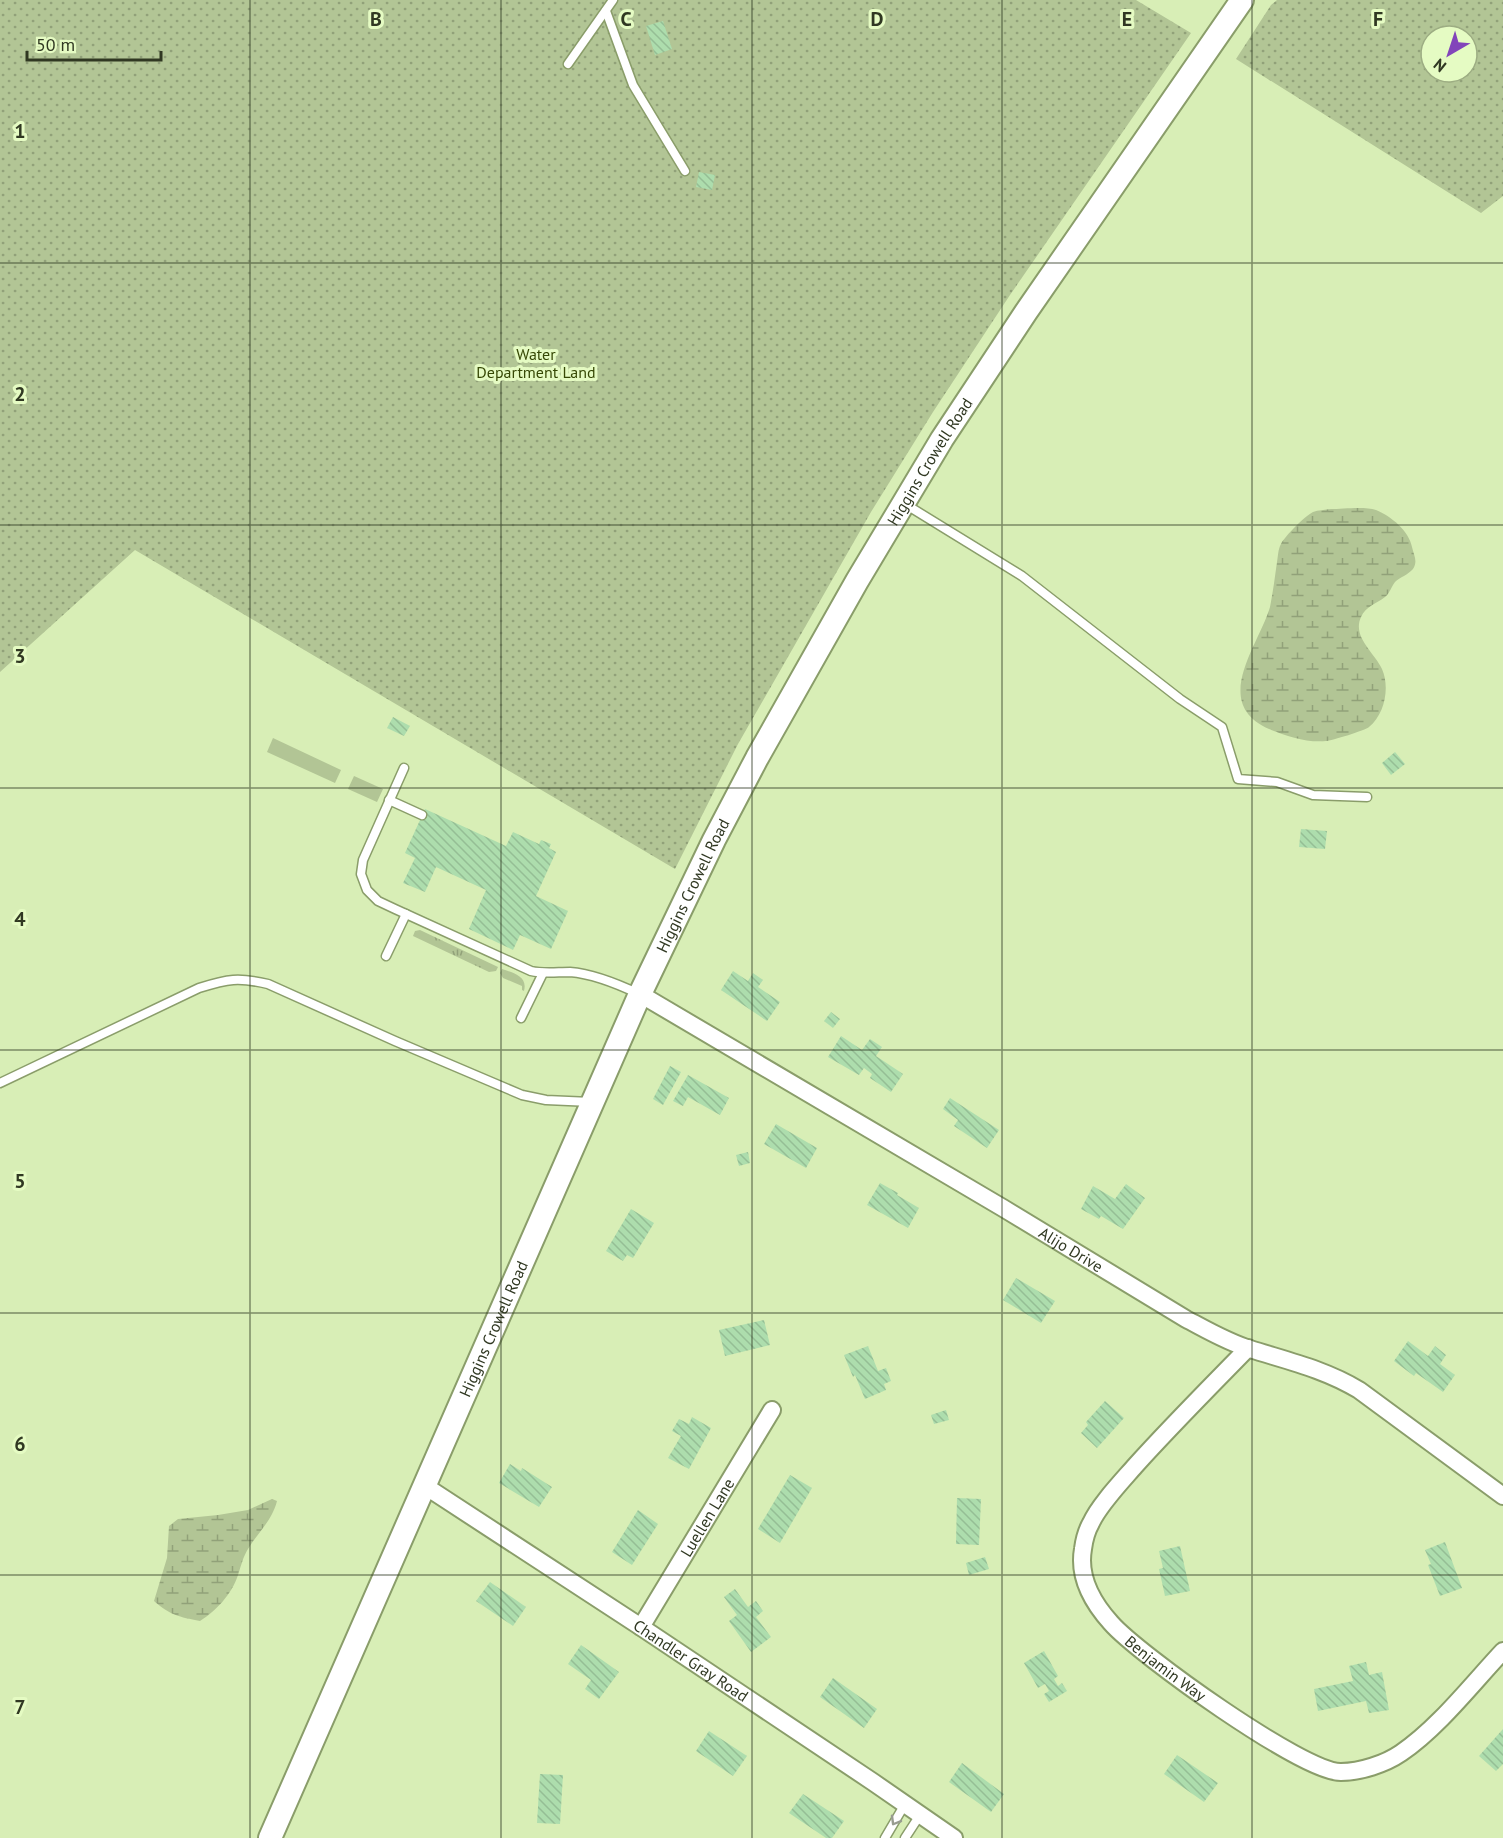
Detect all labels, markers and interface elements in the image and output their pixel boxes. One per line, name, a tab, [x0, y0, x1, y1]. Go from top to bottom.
text: B	[370, 6, 382, 32]
text: C	[620, 6, 632, 32]
text: D	[871, 6, 884, 32]
text: E	[1122, 6, 1132, 32]
text: F	[1373, 6, 1383, 32]
scale bar	[27, 24, 160, 62]
north arrow	[1419, 24, 1479, 84]
text: 50 m	[36, 33, 75, 56]
text: N	[1429, 55, 1450, 77]
text: 1	[14, 118, 26, 144]
park label: Water Department Land	[476, 344, 596, 382]
text: 2	[14, 381, 26, 407]
street label: Higgins Crowell Road	[883, 394, 976, 529]
text: 3	[14, 643, 26, 669]
street label: Higgins Crowell Road	[651, 815, 733, 956]
text: 4	[14, 906, 26, 932]
text: 5	[14, 1168, 26, 1194]
street label: Alijo Drive	[1035, 1222, 1107, 1276]
street label: Higgins Crowell Road	[455, 1258, 532, 1400]
text: 6	[14, 1431, 26, 1457]
street label: Luellen Lane	[676, 1475, 738, 1560]
street label: Chandler Gray Road	[630, 1615, 752, 1706]
street label: Benjamin Way	[1121, 1631, 1210, 1706]
text: 7	[14, 1694, 26, 1720]
one-way arrow	[891, 1815, 902, 1825]

